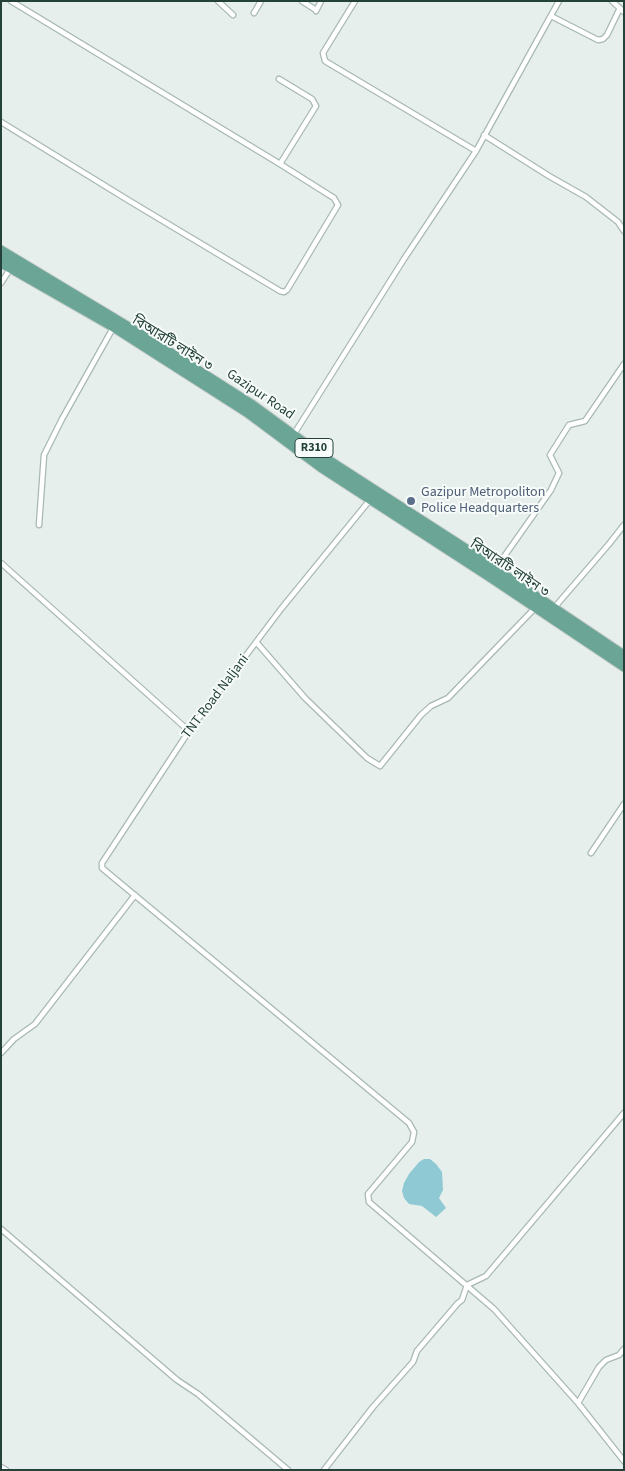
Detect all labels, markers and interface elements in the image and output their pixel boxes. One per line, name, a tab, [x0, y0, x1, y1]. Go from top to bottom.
street label: বিআরটি লাইন ৩	[129, 313, 215, 375]
street label: Gazipur Road	[223, 366, 297, 424]
road number: R310	[295, 438, 333, 458]
place label: Gazipur Metropoliton Police Headquarters	[421, 485, 545, 518]
marker: Gazipur Metropoliton Police Headquarters	[405, 495, 417, 507]
street label: বিআরটি লাইন ৩	[466, 536, 552, 602]
street label: TNT Road Naljani	[179, 652, 253, 742]

